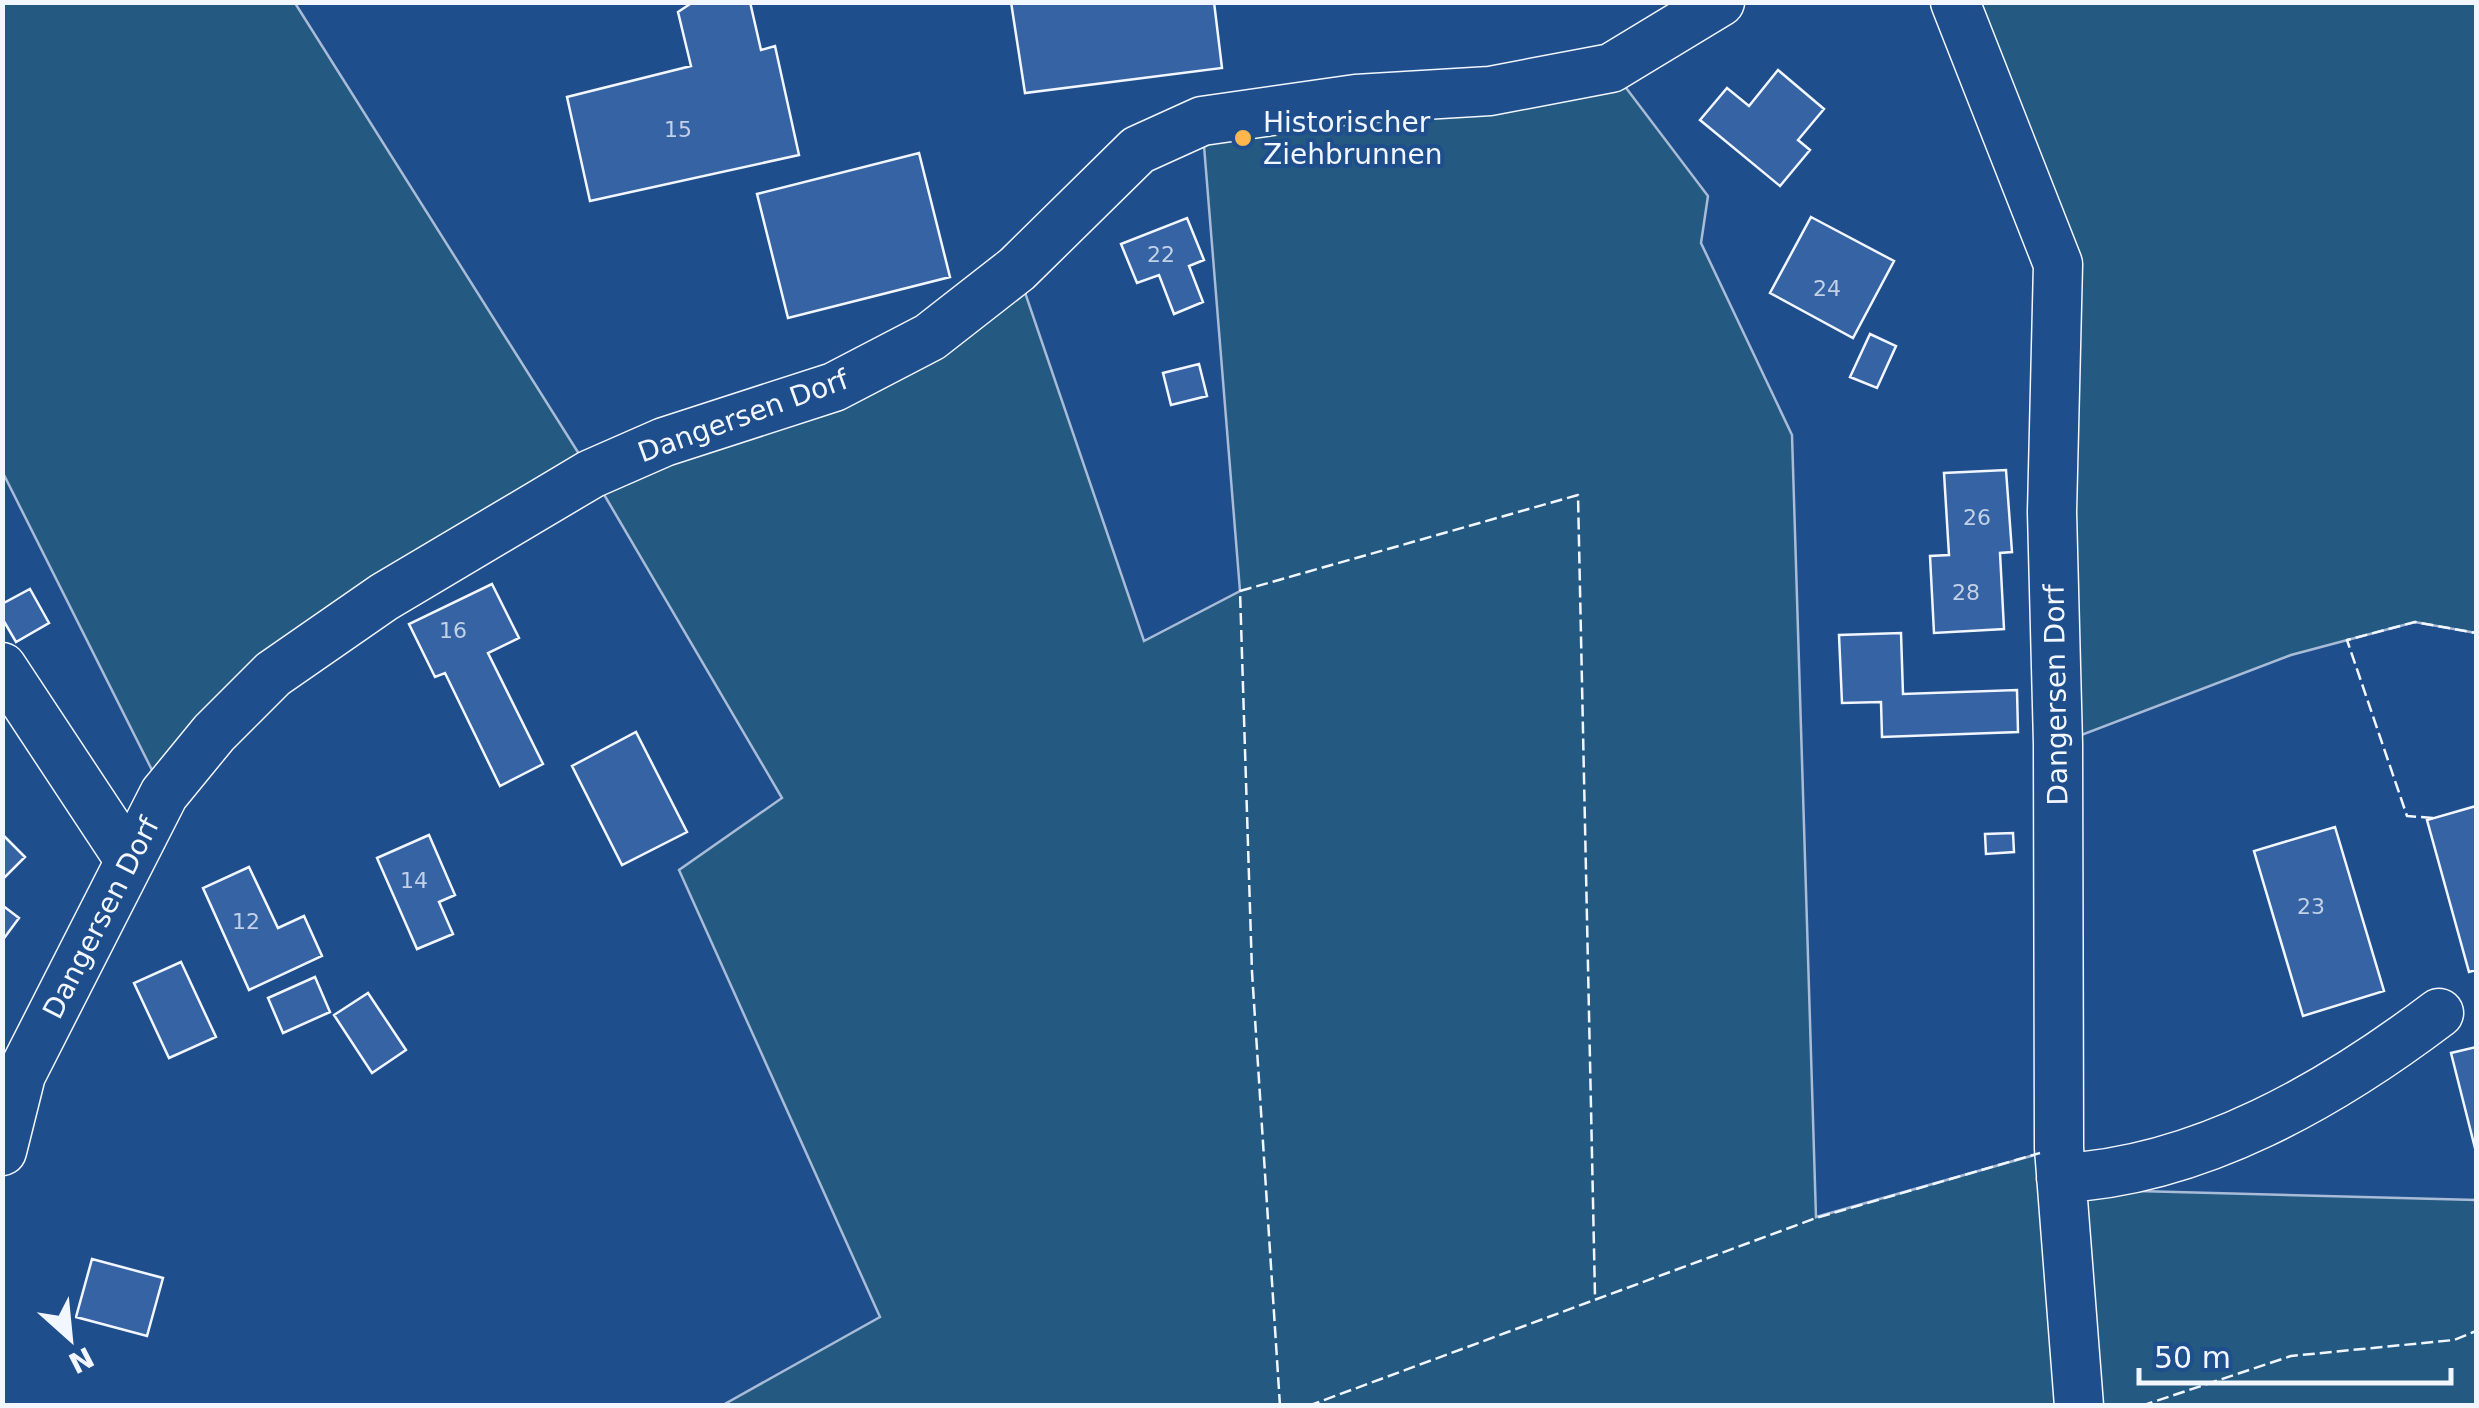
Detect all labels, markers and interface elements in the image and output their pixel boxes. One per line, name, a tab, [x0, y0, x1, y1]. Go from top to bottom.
place label: Historischer Ziehbrunnen	[1263, 106, 1442, 171]
house number: 15	[664, 117, 692, 142]
marker: Historischer Ziehbrunnen	[1232, 127, 1254, 149]
house number: 22	[1147, 242, 1175, 267]
house number: 24	[1813, 276, 1841, 301]
street label: Dangersen Dorf	[633, 362, 854, 469]
house number: 26	[1963, 505, 1991, 530]
house number: 28	[1952, 580, 1980, 605]
street label: Dangersen Dorf	[2038, 583, 2074, 806]
house number: 16	[439, 618, 467, 643]
street label: Dangersen Dorf	[36, 811, 166, 1024]
house number: 14	[400, 868, 428, 893]
house number: 23	[2297, 894, 2325, 919]
house number: 12	[232, 909, 260, 934]
north arrow	[20, 1288, 120, 1388]
scale bar	[2139, 1323, 2452, 1385]
text: N	[63, 1340, 99, 1380]
text: 50 m	[2154, 1340, 2231, 1375]

